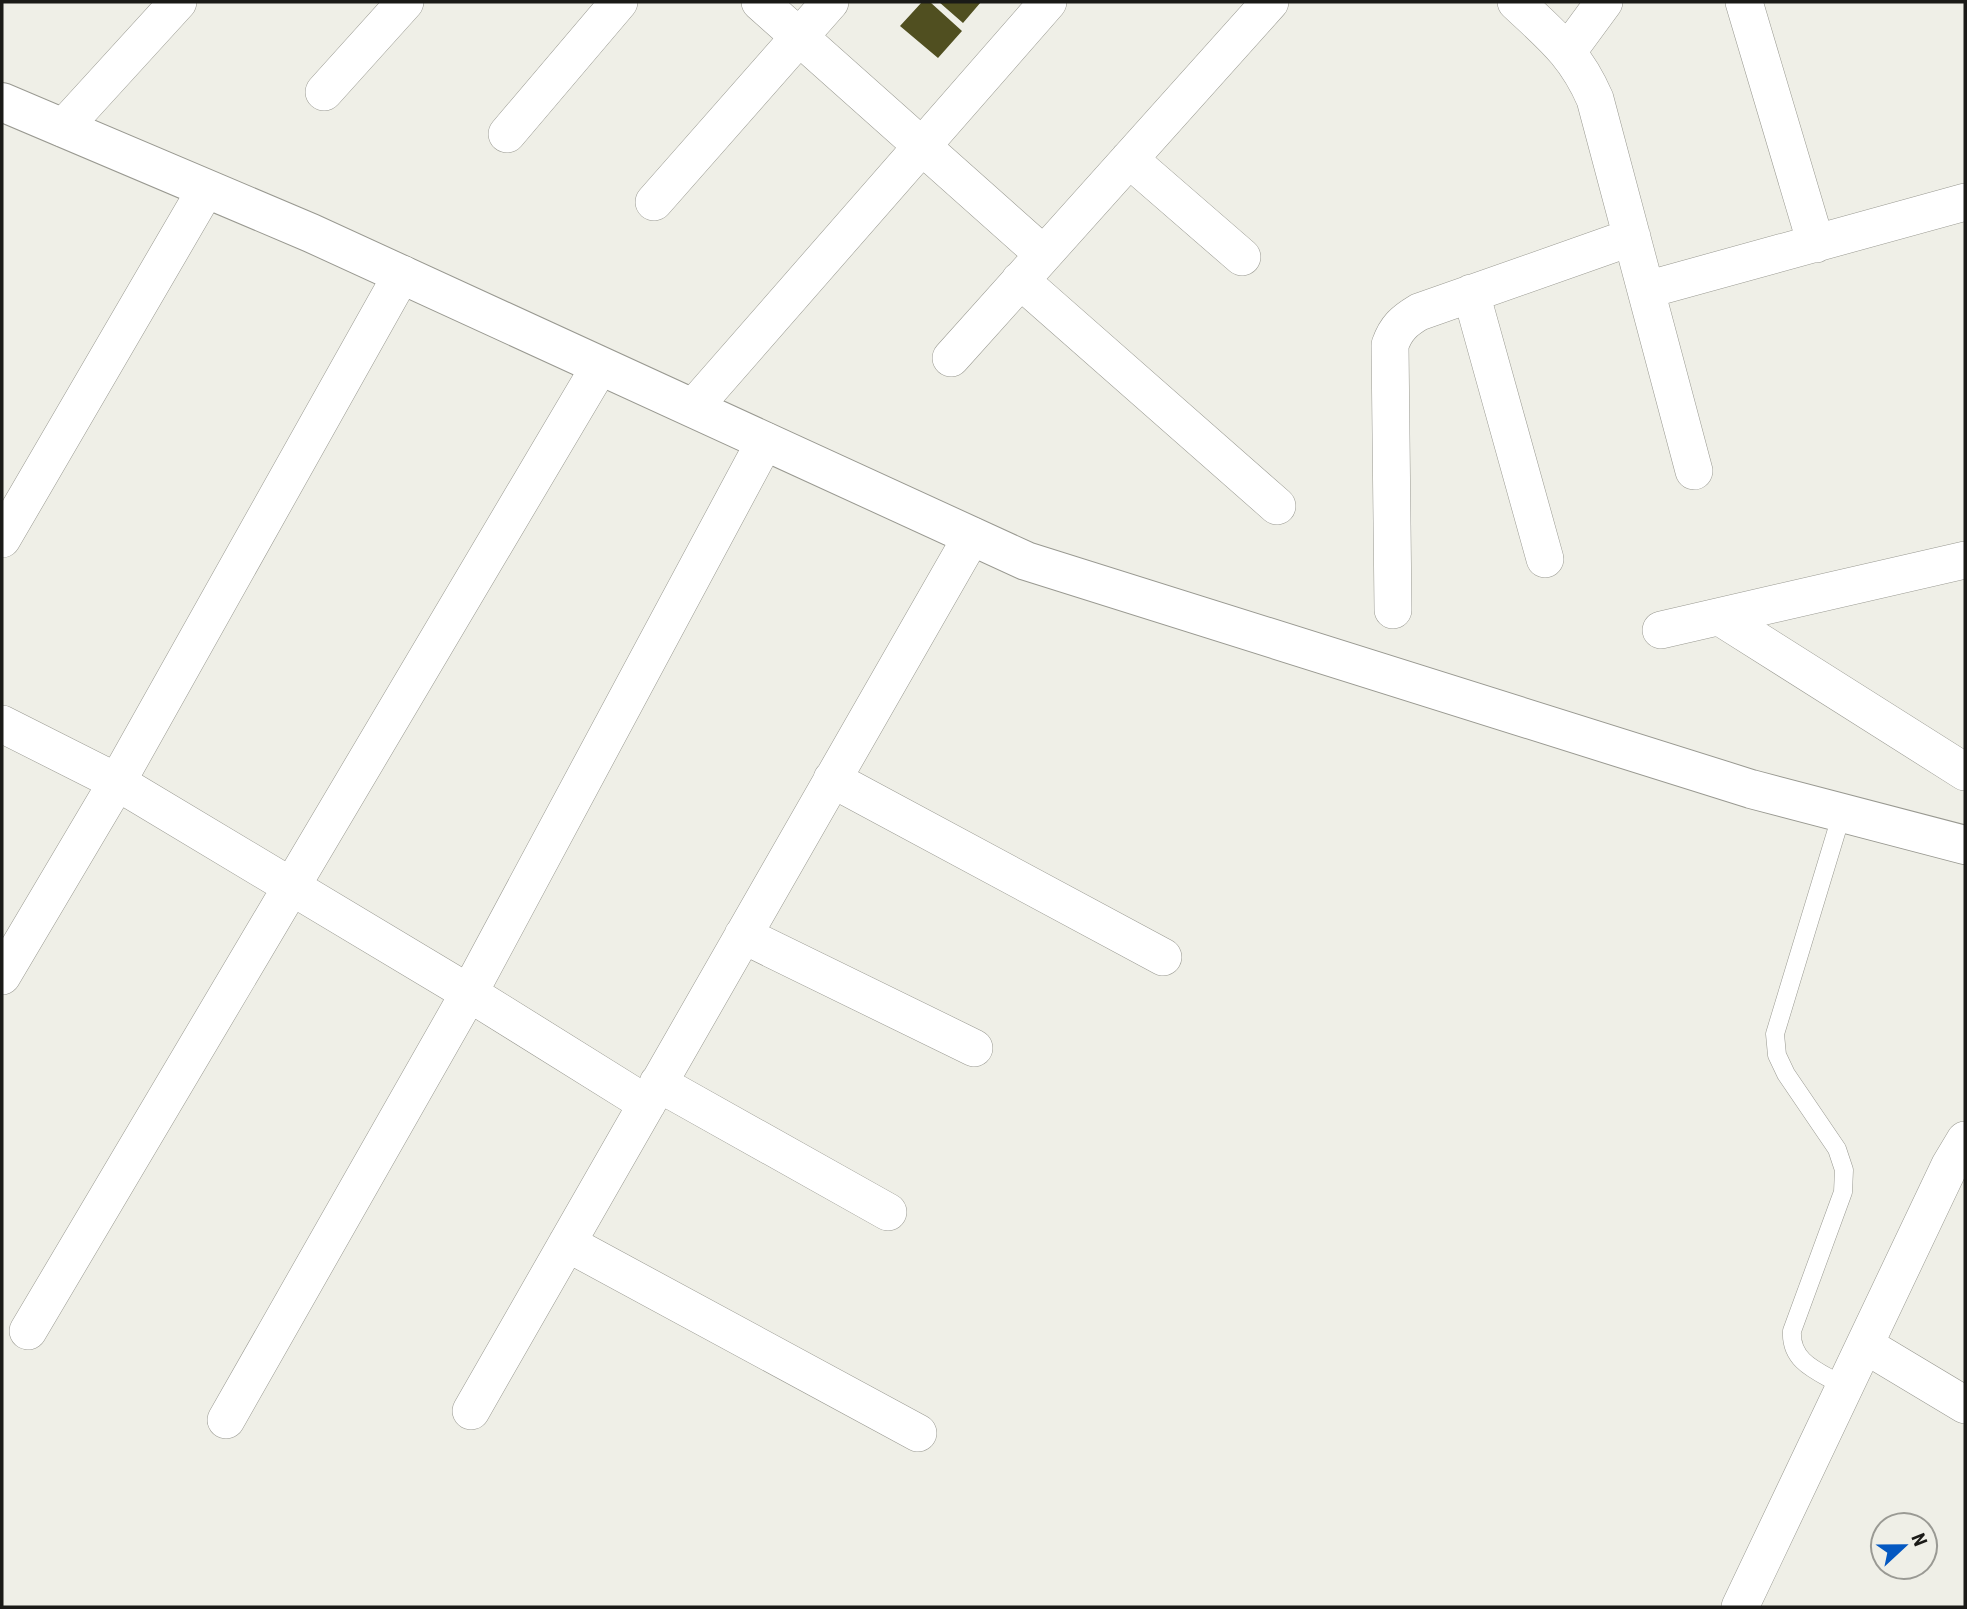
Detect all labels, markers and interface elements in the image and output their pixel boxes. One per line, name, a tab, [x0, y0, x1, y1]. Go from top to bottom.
north arrow	[1869, 1511, 1939, 1581]
text: N	[1906, 1530, 1932, 1550]

